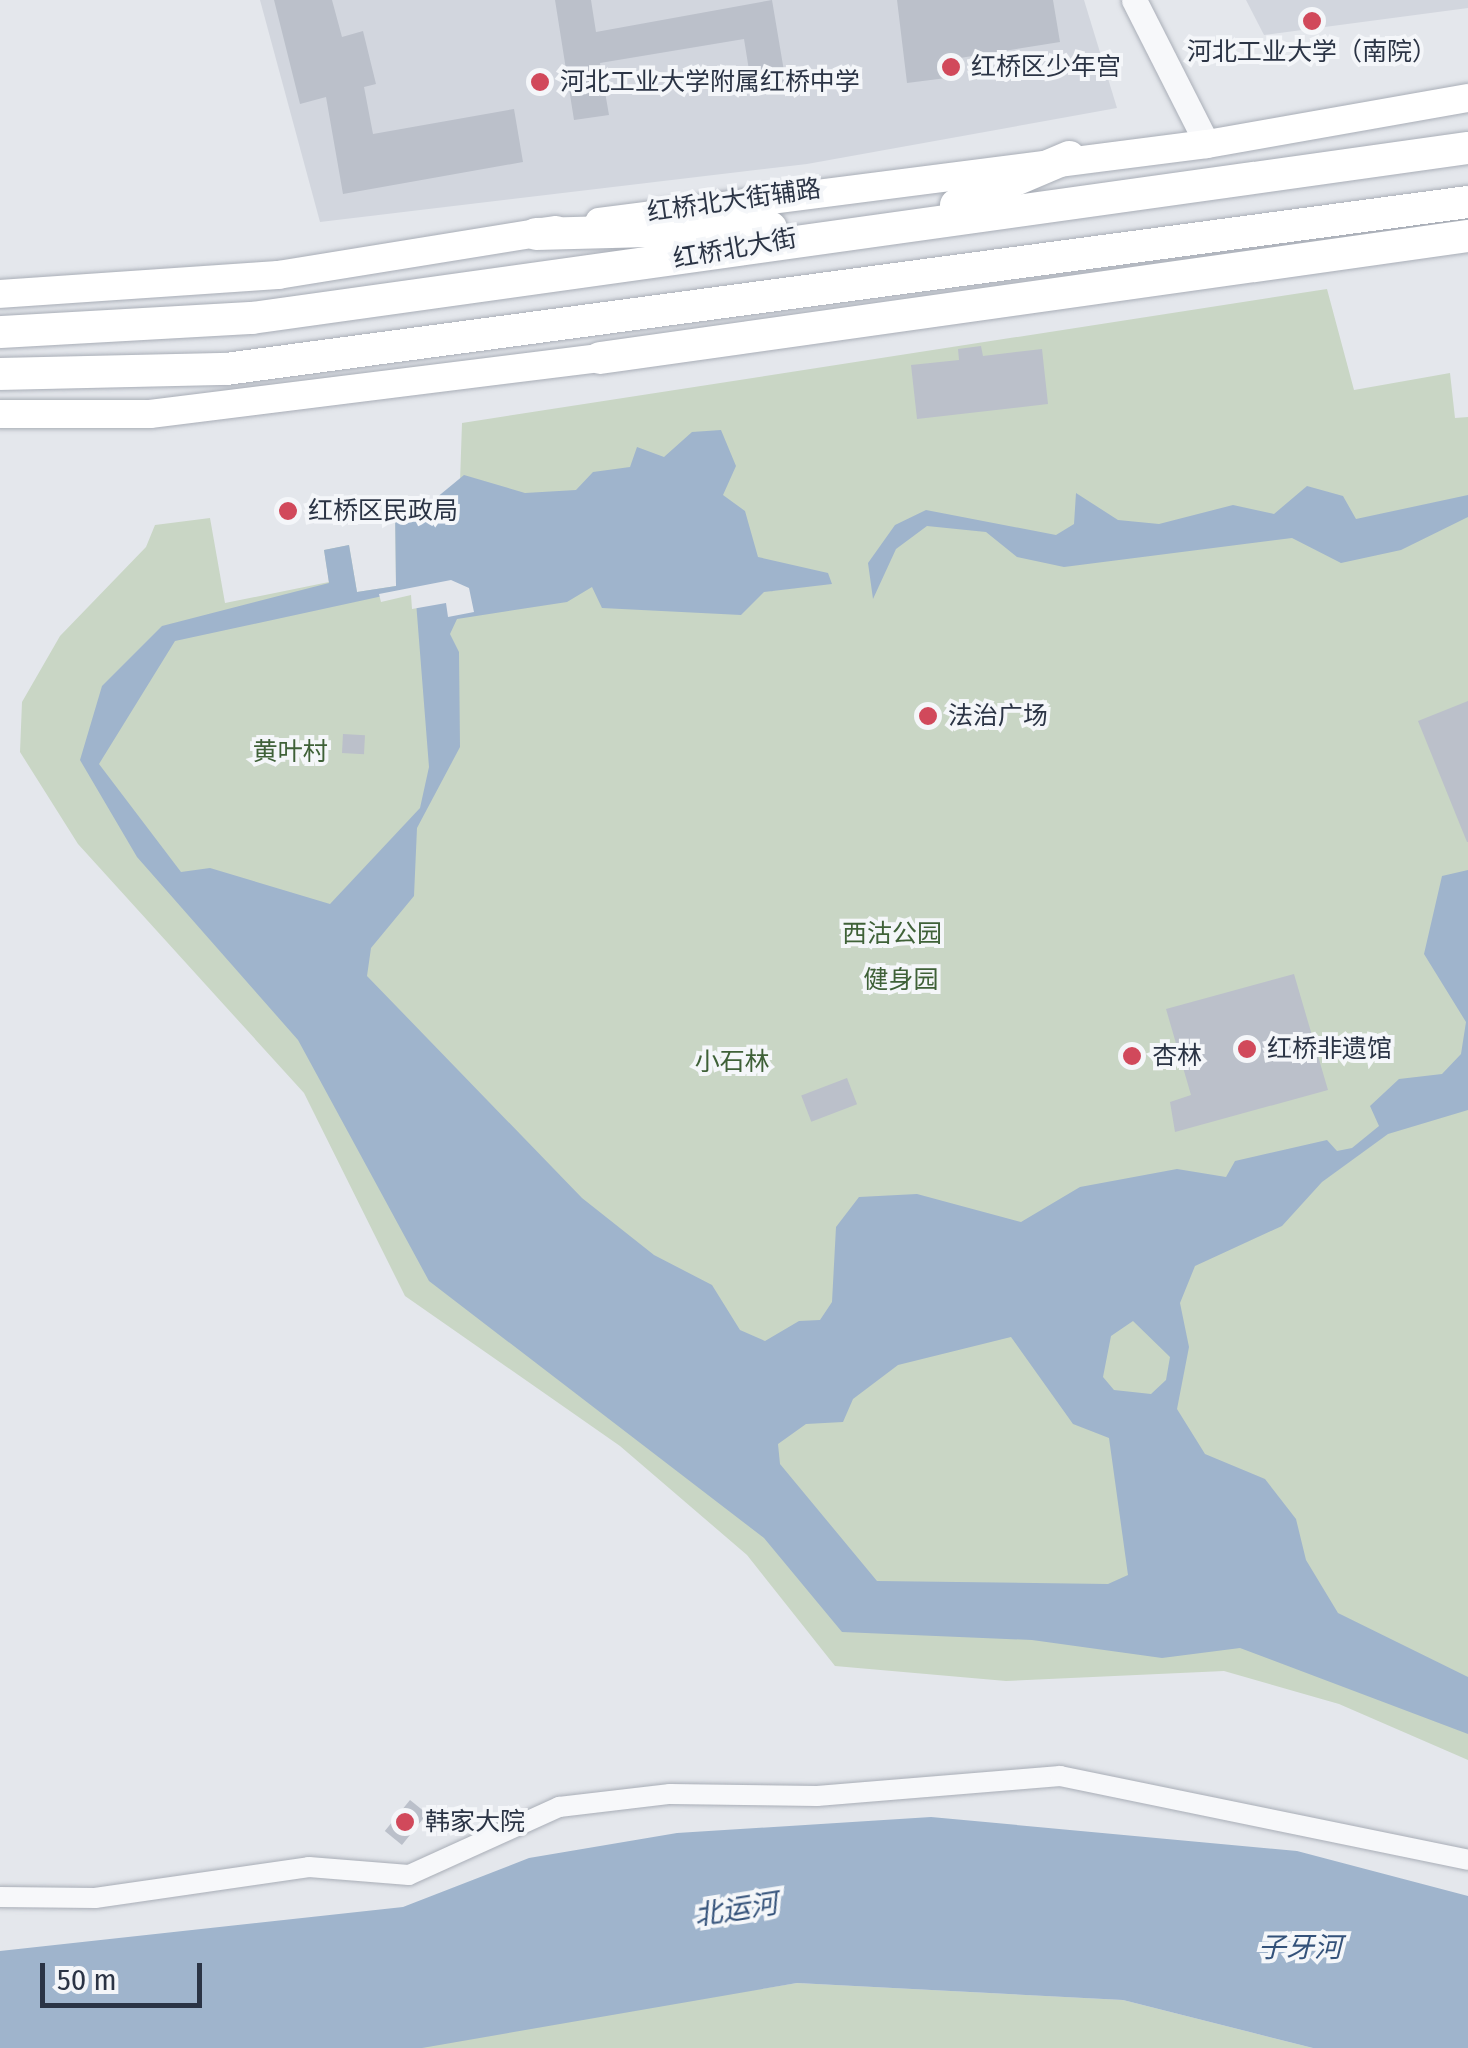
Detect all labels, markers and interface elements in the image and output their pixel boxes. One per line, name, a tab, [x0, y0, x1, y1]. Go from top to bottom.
marker: 河北工业大学（南院）	[1301, 10, 1323, 32]
place label: 河北工业大学（南院）	[1187, 37, 1437, 67]
place label: 红桥区少年宫	[971, 52, 1121, 82]
marker: 红桥区少年宫	[940, 56, 962, 78]
place label: 河北工业大学附属红桥中学	[560, 67, 860, 97]
marker: 河北工业大学附属红桥中学	[529, 71, 551, 93]
street label: 红桥北大街辅路	[645, 174, 823, 228]
street label: 红桥北大街	[671, 223, 799, 275]
place label: 红桥区民政局	[308, 496, 458, 526]
marker: 红桥区民政局	[277, 500, 299, 522]
place label: 法治广场	[948, 701, 1048, 731]
marker: 法治广场	[917, 705, 939, 727]
park label: 黄叶村	[253, 737, 327, 767]
park label: 西沽公园	[842, 919, 942, 949]
park label: 健身园	[864, 965, 938, 995]
place label: 红桥非遗馆	[1267, 1034, 1392, 1064]
marker: 红桥非遗馆	[1236, 1038, 1258, 1060]
place label: 杏林	[1152, 1041, 1202, 1071]
marker: 杏林	[1121, 1045, 1143, 1067]
park label: 小石林	[695, 1047, 769, 1077]
place label: 韩家大院	[425, 1807, 525, 1837]
marker: 韩家大院	[394, 1811, 416, 1833]
water label: 北运河	[692, 1887, 780, 1933]
water label: 子牙河	[1258, 1931, 1342, 1965]
scale bar	[45, 1943, 208, 2005]
text: 50 m	[57, 1962, 117, 1998]

